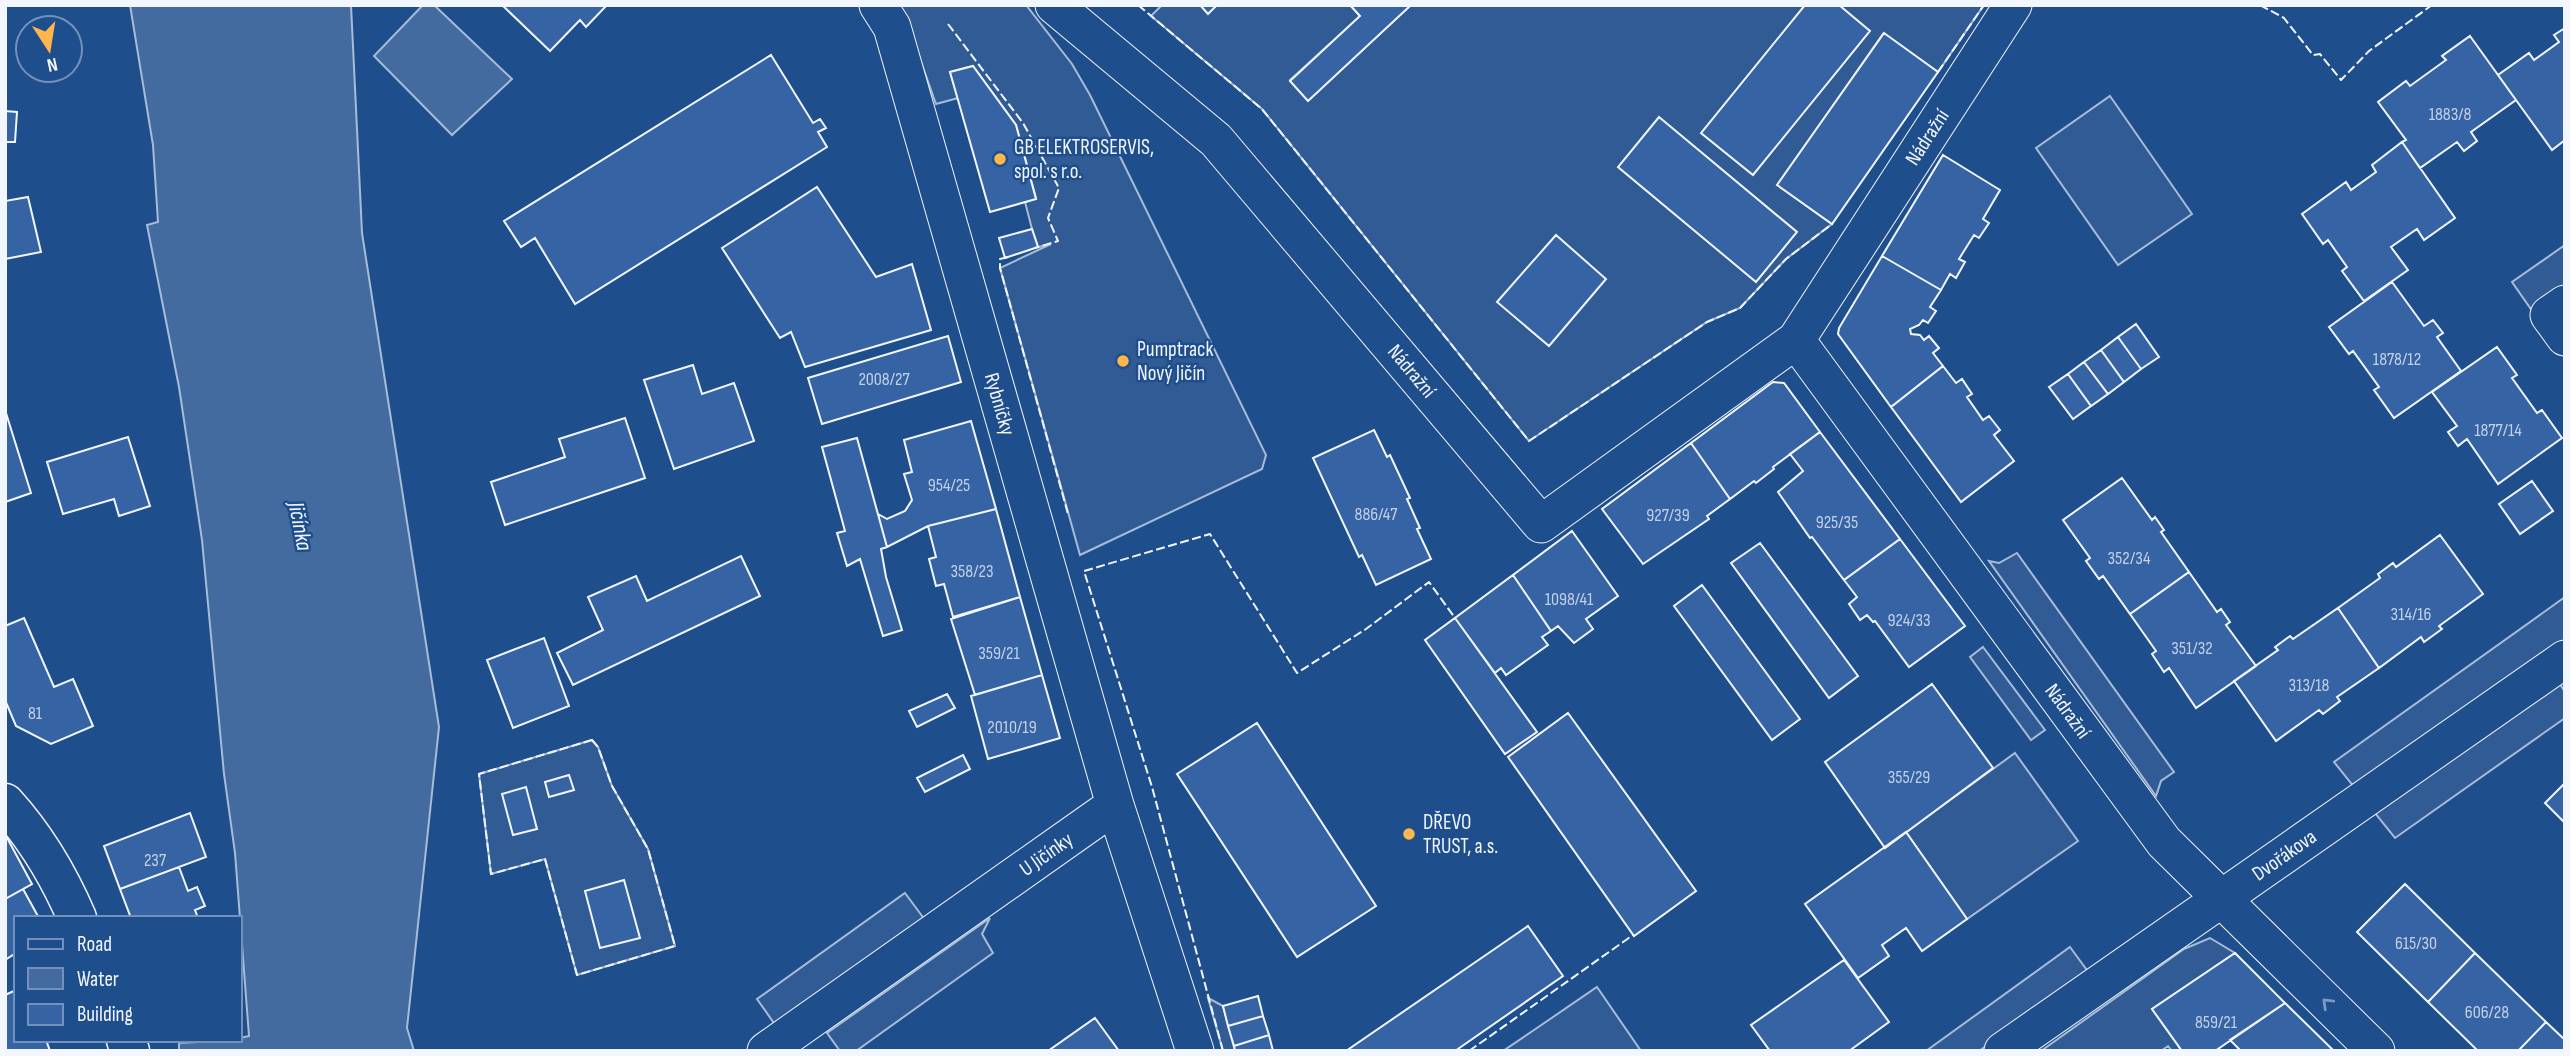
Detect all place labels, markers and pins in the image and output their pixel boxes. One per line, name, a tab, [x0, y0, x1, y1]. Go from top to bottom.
place label: GB ELEKTROSERVIS, spol. s r.o.	[1014, 135, 1154, 184]
marker: GB ELEKTROSERVIS, spol. s r.o.	[992, 151, 1008, 167]
place label: Pumptrack Nový Jičín	[1137, 337, 1213, 386]
marker: Pumptrack Nový Jičín	[1115, 353, 1131, 369]
place label: DŘEVO TRUST, a.s.	[1423, 810, 1498, 859]
marker: DŘEVO TRUST, a.s.	[1401, 826, 1417, 842]

